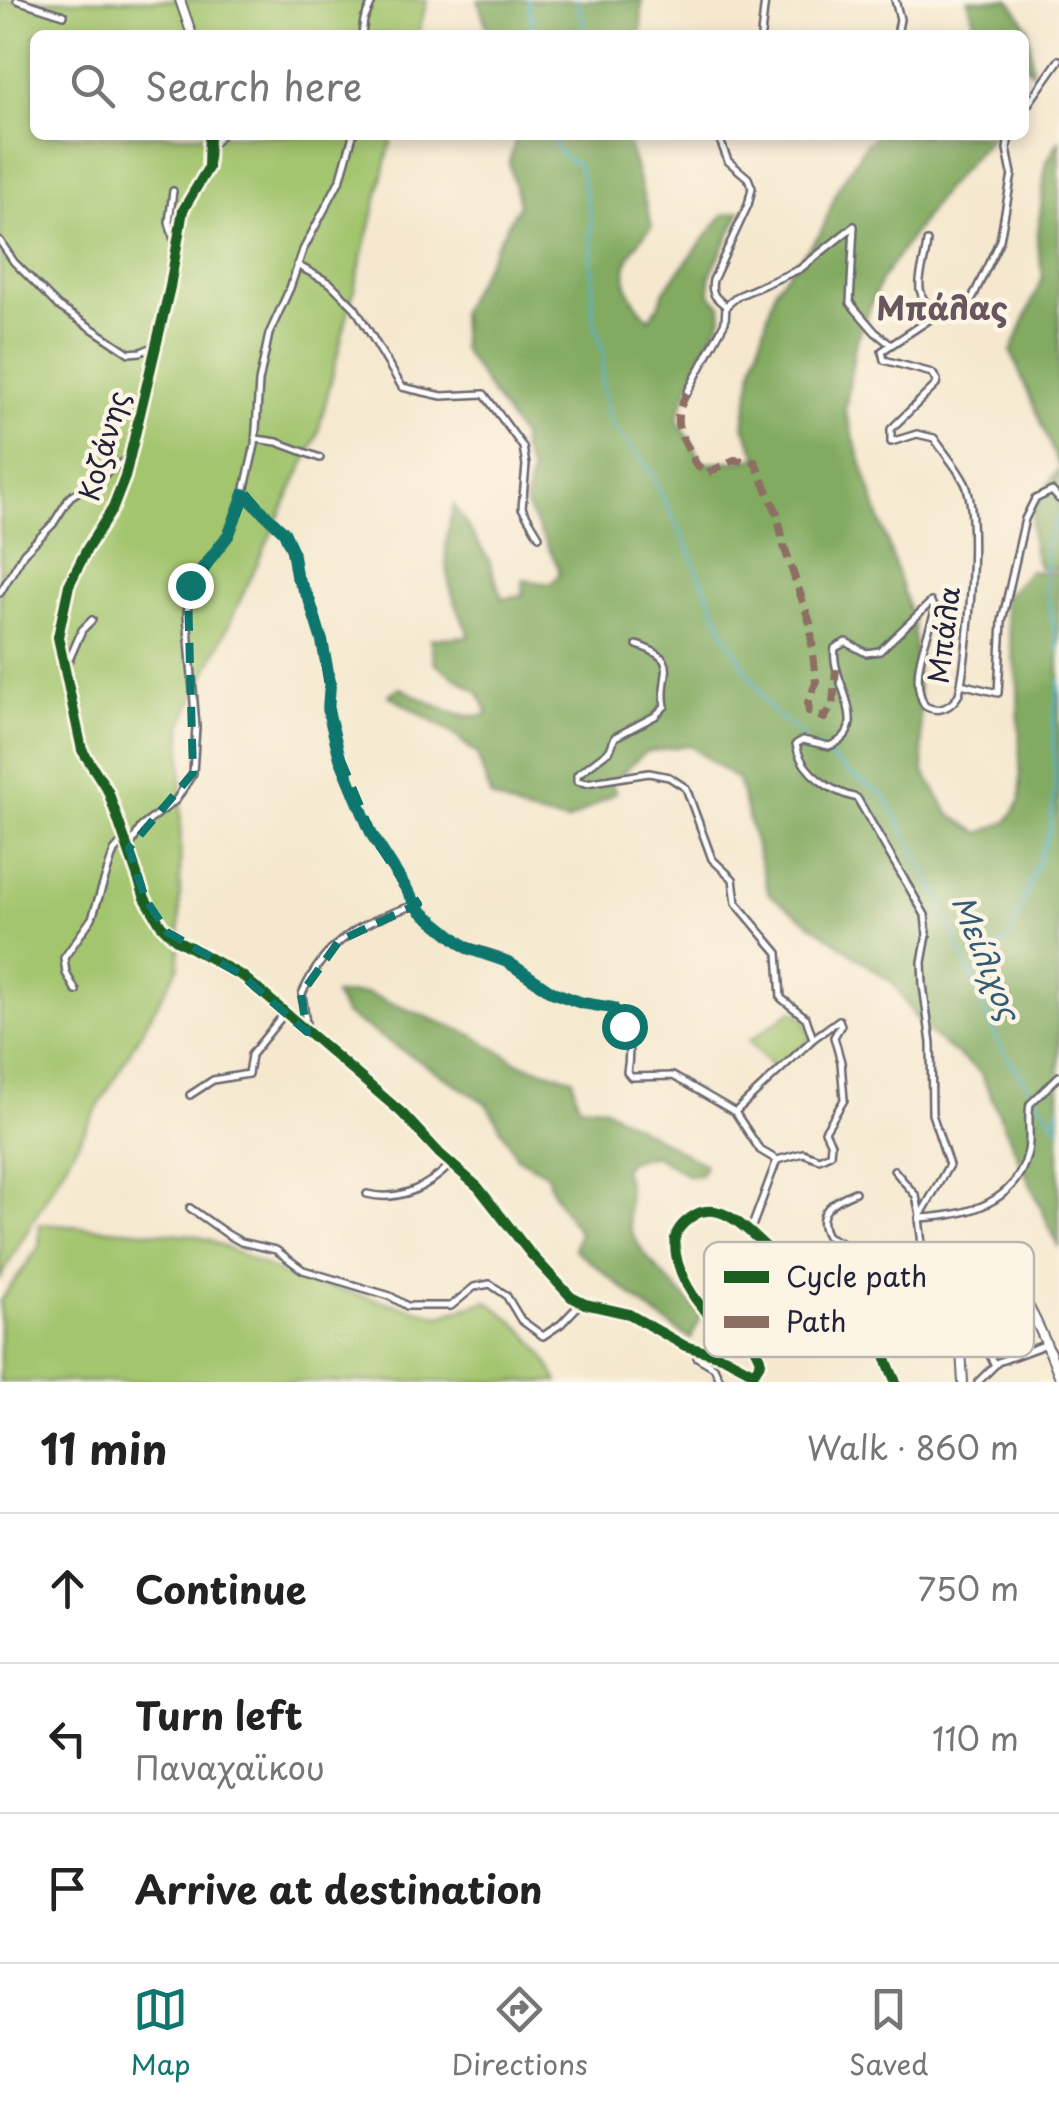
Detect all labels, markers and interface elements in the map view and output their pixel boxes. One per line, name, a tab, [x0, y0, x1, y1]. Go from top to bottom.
search box	[30, 30, 1029, 140]
text: Search here	[145, 57, 362, 114]
icon: search	[65, 58, 120, 113]
district label: Μπάλας	[876, 283, 1008, 331]
street label: Κοζάνης	[66, 385, 139, 506]
route end	[168, 563, 214, 609]
street label: Μπάλα	[915, 584, 970, 686]
water label: Μείλιχος	[942, 888, 1034, 1029]
route start	[602, 1004, 648, 1050]
legend	[704, 1242, 1034, 1357]
text: Cycle path	[786, 1254, 927, 1297]
text: Path	[786, 1299, 846, 1342]
text: 11 min	[40, 1416, 167, 1479]
text: Walk · 860 m	[807, 1423, 1019, 1471]
text: Continue	[135, 1560, 306, 1617]
icon: ahead	[40, 1561, 95, 1616]
text: 750 m	[918, 1564, 1019, 1612]
text: Turn left	[135, 1686, 303, 1743]
icon: left	[40, 1711, 95, 1766]
text: 110 m	[932, 1714, 1019, 1762]
text: Παναχαϊκου	[135, 1743, 325, 1791]
text: Arrive at destination	[135, 1860, 543, 1917]
icon: arrive	[40, 1861, 95, 1916]
tab: Map	[131, 1982, 190, 2085]
tab: Directions	[452, 1982, 588, 2085]
tab: Saved	[849, 1982, 928, 2085]

